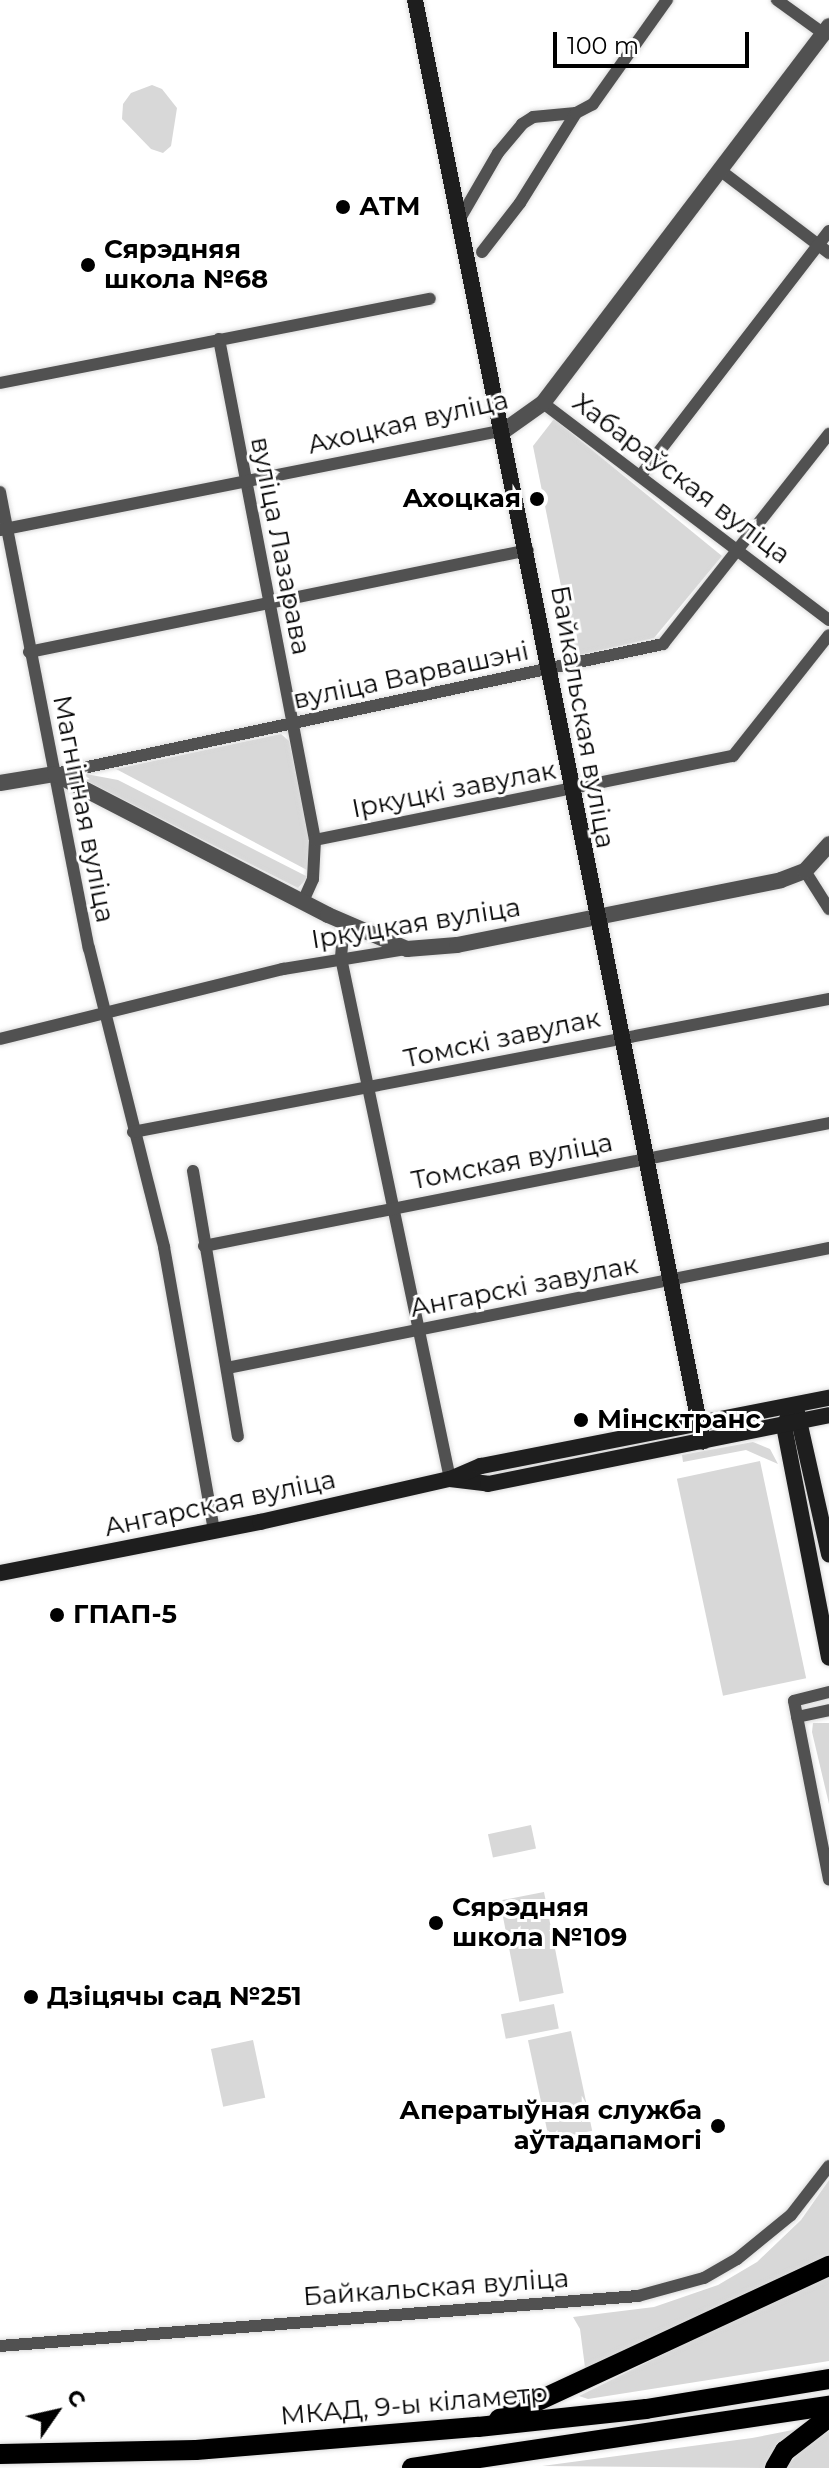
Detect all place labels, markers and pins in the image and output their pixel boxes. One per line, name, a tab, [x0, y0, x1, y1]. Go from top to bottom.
place label: АТМ	[359, 191, 420, 223]
marker: АТМ	[334, 198, 352, 216]
place label: Сярэдняя школа №68	[104, 234, 268, 296]
marker: Сярэдняя школа №68	[79, 256, 97, 274]
place label: Ахоцкая	[402, 483, 521, 515]
marker: Ахоцкая	[528, 490, 546, 508]
place label: Мінсктранс	[597, 1404, 761, 1436]
marker: Мінсктранс	[572, 1411, 590, 1429]
place label: ГПАП-5	[73, 1599, 177, 1631]
marker: ГПАП-5	[48, 1606, 66, 1624]
place label: Сярэдняя школа №109	[452, 1892, 627, 1954]
marker: Сярэдняя школа №109	[427, 1914, 445, 1932]
place label: Дзіцячы сад №251	[47, 1981, 302, 2013]
marker: Дзіцячы сад №251	[22, 1988, 40, 2006]
place label: Аператыўная служба аўтадапамогі	[399, 2095, 702, 2156]
marker: Аператыўная служба аўтадапамогі	[709, 2117, 727, 2135]

